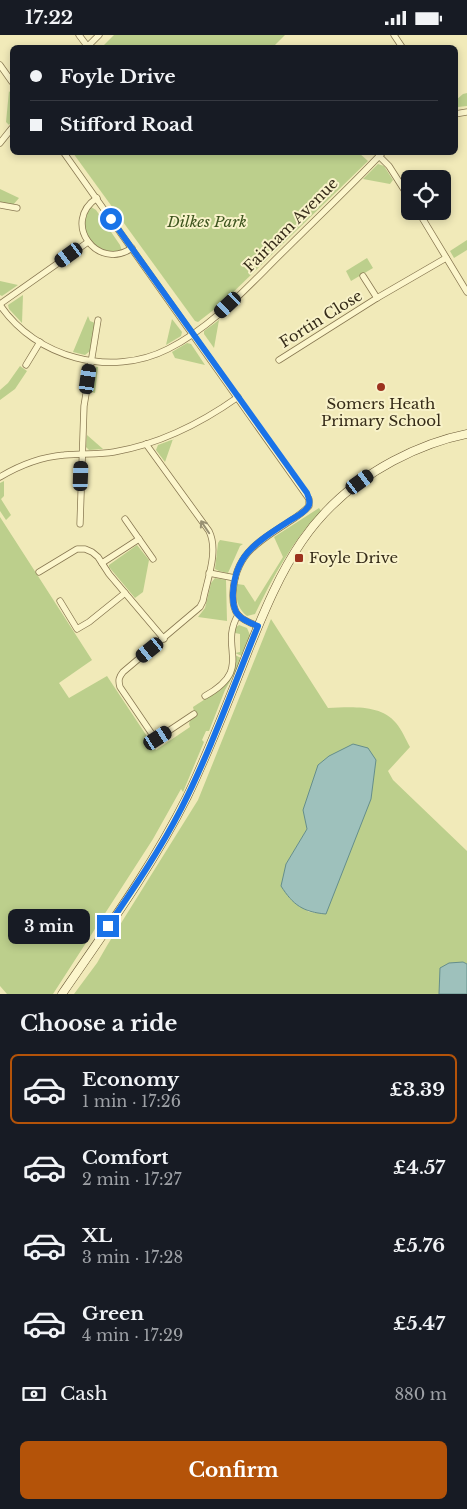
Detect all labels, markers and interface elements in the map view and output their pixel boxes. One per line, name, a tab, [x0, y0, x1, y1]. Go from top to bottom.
text: 17:22	[25, 6, 73, 29]
text: Foyle Drive	[60, 65, 176, 88]
text: Stifford Road	[60, 113, 193, 136]
map controls	[401, 170, 451, 220]
button: locate	[401, 170, 451, 220]
street label: Fairham Avenue	[240, 174, 342, 276]
route start	[100, 208, 122, 230]
park label: Dilkes Park	[166, 212, 247, 231]
car	[52, 240, 85, 270]
street label: Fortin Close	[276, 286, 366, 352]
car	[211, 289, 244, 321]
car	[78, 363, 97, 395]
marker: Somers Heath Primary School	[375, 381, 387, 393]
place label: Somers Heath Primary School	[321, 394, 441, 430]
car	[72, 461, 89, 491]
car	[343, 467, 376, 497]
one-way arrow	[200, 520, 210, 534]
place label: Foyle Drive	[309, 548, 398, 567]
marker: Foyle Drive	[293, 552, 305, 564]
car	[133, 635, 166, 665]
car	[141, 724, 174, 752]
callout: 3 min	[8, 909, 90, 943]
route end	[97, 915, 119, 937]
text: 3 min	[24, 916, 74, 936]
text: Choose a ride	[20, 1010, 177, 1037]
icon: car	[22, 1067, 67, 1112]
text: Economy	[82, 1068, 179, 1091]
text: £3.39	[390, 1078, 445, 1101]
text: 1 min · 17:26	[82, 1091, 181, 1111]
icon: car	[22, 1145, 67, 1190]
text: Comfort	[82, 1146, 169, 1169]
text: £4.57	[393, 1156, 445, 1179]
text: 2 min · 17:27	[82, 1169, 181, 1189]
icon: car	[22, 1223, 67, 1268]
text: XL	[82, 1224, 112, 1247]
text: £5.76	[393, 1234, 445, 1257]
text: 3 min · 17:28	[82, 1247, 183, 1267]
icon: car	[22, 1301, 67, 1346]
text: Green	[82, 1302, 144, 1325]
text: £5.47	[393, 1312, 445, 1335]
text: 4 min · 17:29	[82, 1325, 183, 1345]
icon: cash	[20, 1380, 48, 1408]
text: Cash	[60, 1382, 107, 1405]
text: 880 m	[394, 1384, 447, 1404]
button: Confirm	[20, 1441, 447, 1499]

